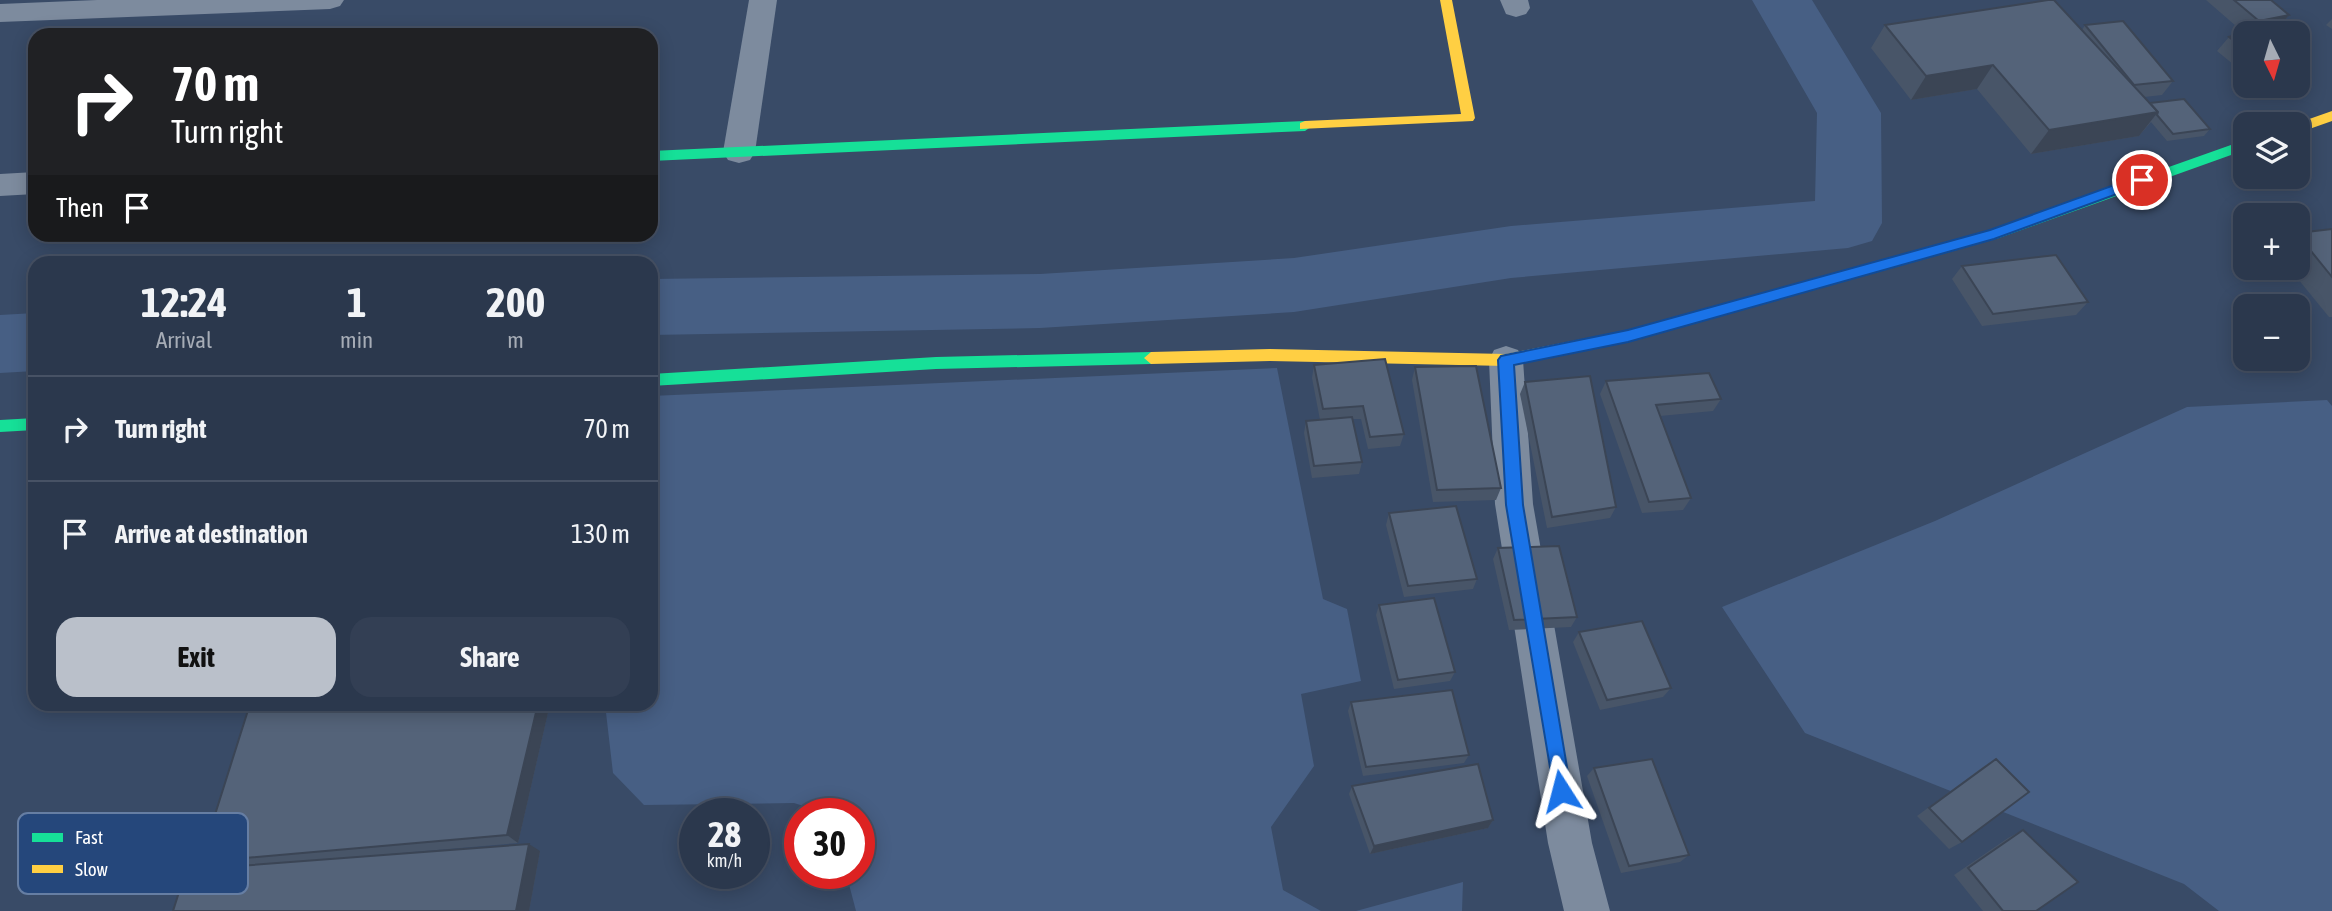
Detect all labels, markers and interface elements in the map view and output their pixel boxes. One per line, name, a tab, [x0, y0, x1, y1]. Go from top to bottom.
north arrow	[2233, 21, 2310, 98]
map controls	[2233, 21, 2310, 371]
text: 70 m	[171, 55, 259, 111]
icon: right	[56, 56, 147, 147]
button: layers	[2233, 112, 2310, 189]
text: Turn right	[171, 113, 284, 150]
pin	[2112, 150, 2172, 210]
icon: arrive	[2123, 161, 2161, 199]
icon: arrive	[118, 189, 156, 227]
text: Then	[56, 193, 104, 223]
button: +	[2233, 203, 2310, 280]
text: 12:24	[141, 278, 227, 326]
text: 1	[347, 278, 366, 326]
text: 200	[486, 278, 545, 326]
button: −	[2233, 294, 2310, 371]
text: Arrival	[156, 327, 212, 353]
text: min	[340, 327, 373, 353]
text: m	[507, 327, 524, 353]
icon: right	[56, 410, 94, 448]
text: Turn right	[115, 414, 206, 444]
text: 70 m	[583, 414, 630, 444]
icon: arrive	[56, 515, 94, 553]
text: Arrive at destination	[115, 519, 308, 549]
text: 130 m	[571, 519, 630, 549]
button: Exit	[56, 617, 336, 697]
button: Share	[350, 617, 630, 697]
position arrow	[1524, 754, 1598, 828]
speed limit sign: 30	[784, 798, 875, 889]
legend	[18, 813, 248, 894]
text: 28	[708, 814, 741, 854]
text: Fast	[75, 826, 103, 848]
text: km/h	[707, 850, 742, 871]
text: Slow	[75, 858, 109, 880]

